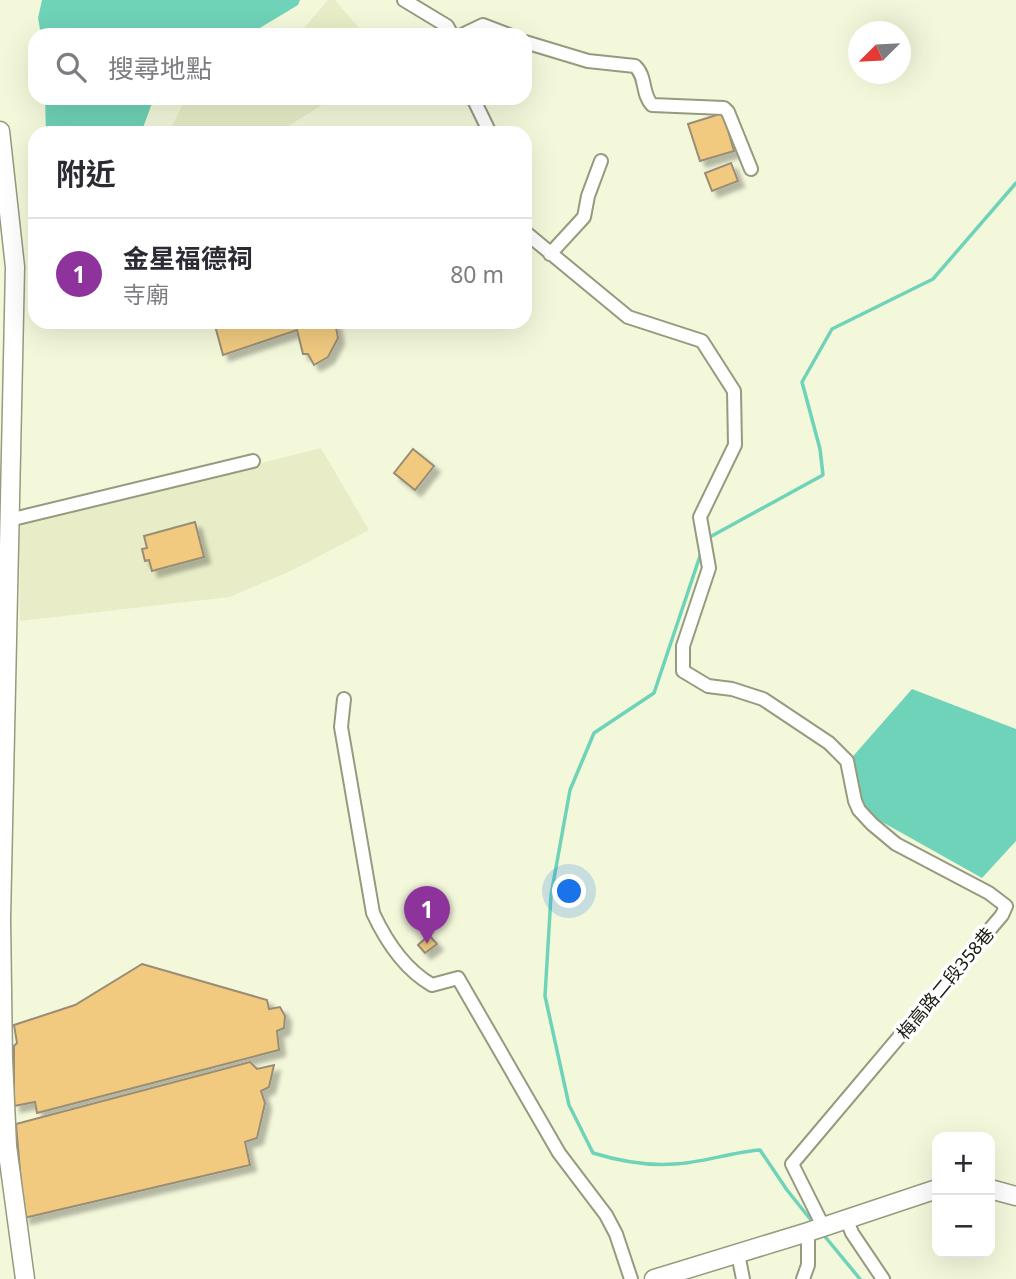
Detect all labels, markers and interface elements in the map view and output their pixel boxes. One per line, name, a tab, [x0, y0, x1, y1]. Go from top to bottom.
north arrow	[848, 21, 911, 84]
search box	[28, 28, 532, 105]
icon: search	[52, 48, 90, 86]
text: 搜尋地點	[108, 50, 212, 86]
text: 附近	[56, 153, 116, 194]
text: 金星福德祠	[123, 240, 253, 276]
text: 1	[72, 258, 86, 290]
text: 80 m	[450, 258, 504, 290]
text: 寺廟	[123, 278, 169, 310]
your location	[552, 874, 586, 908]
pin: 1	[404, 886, 450, 944]
street label: 梅高路二段358巷	[891, 922, 999, 1044]
map controls	[932, 1132, 995, 1258]
button: +	[932, 1132, 995, 1195]
button: −	[932, 1195, 995, 1258]

